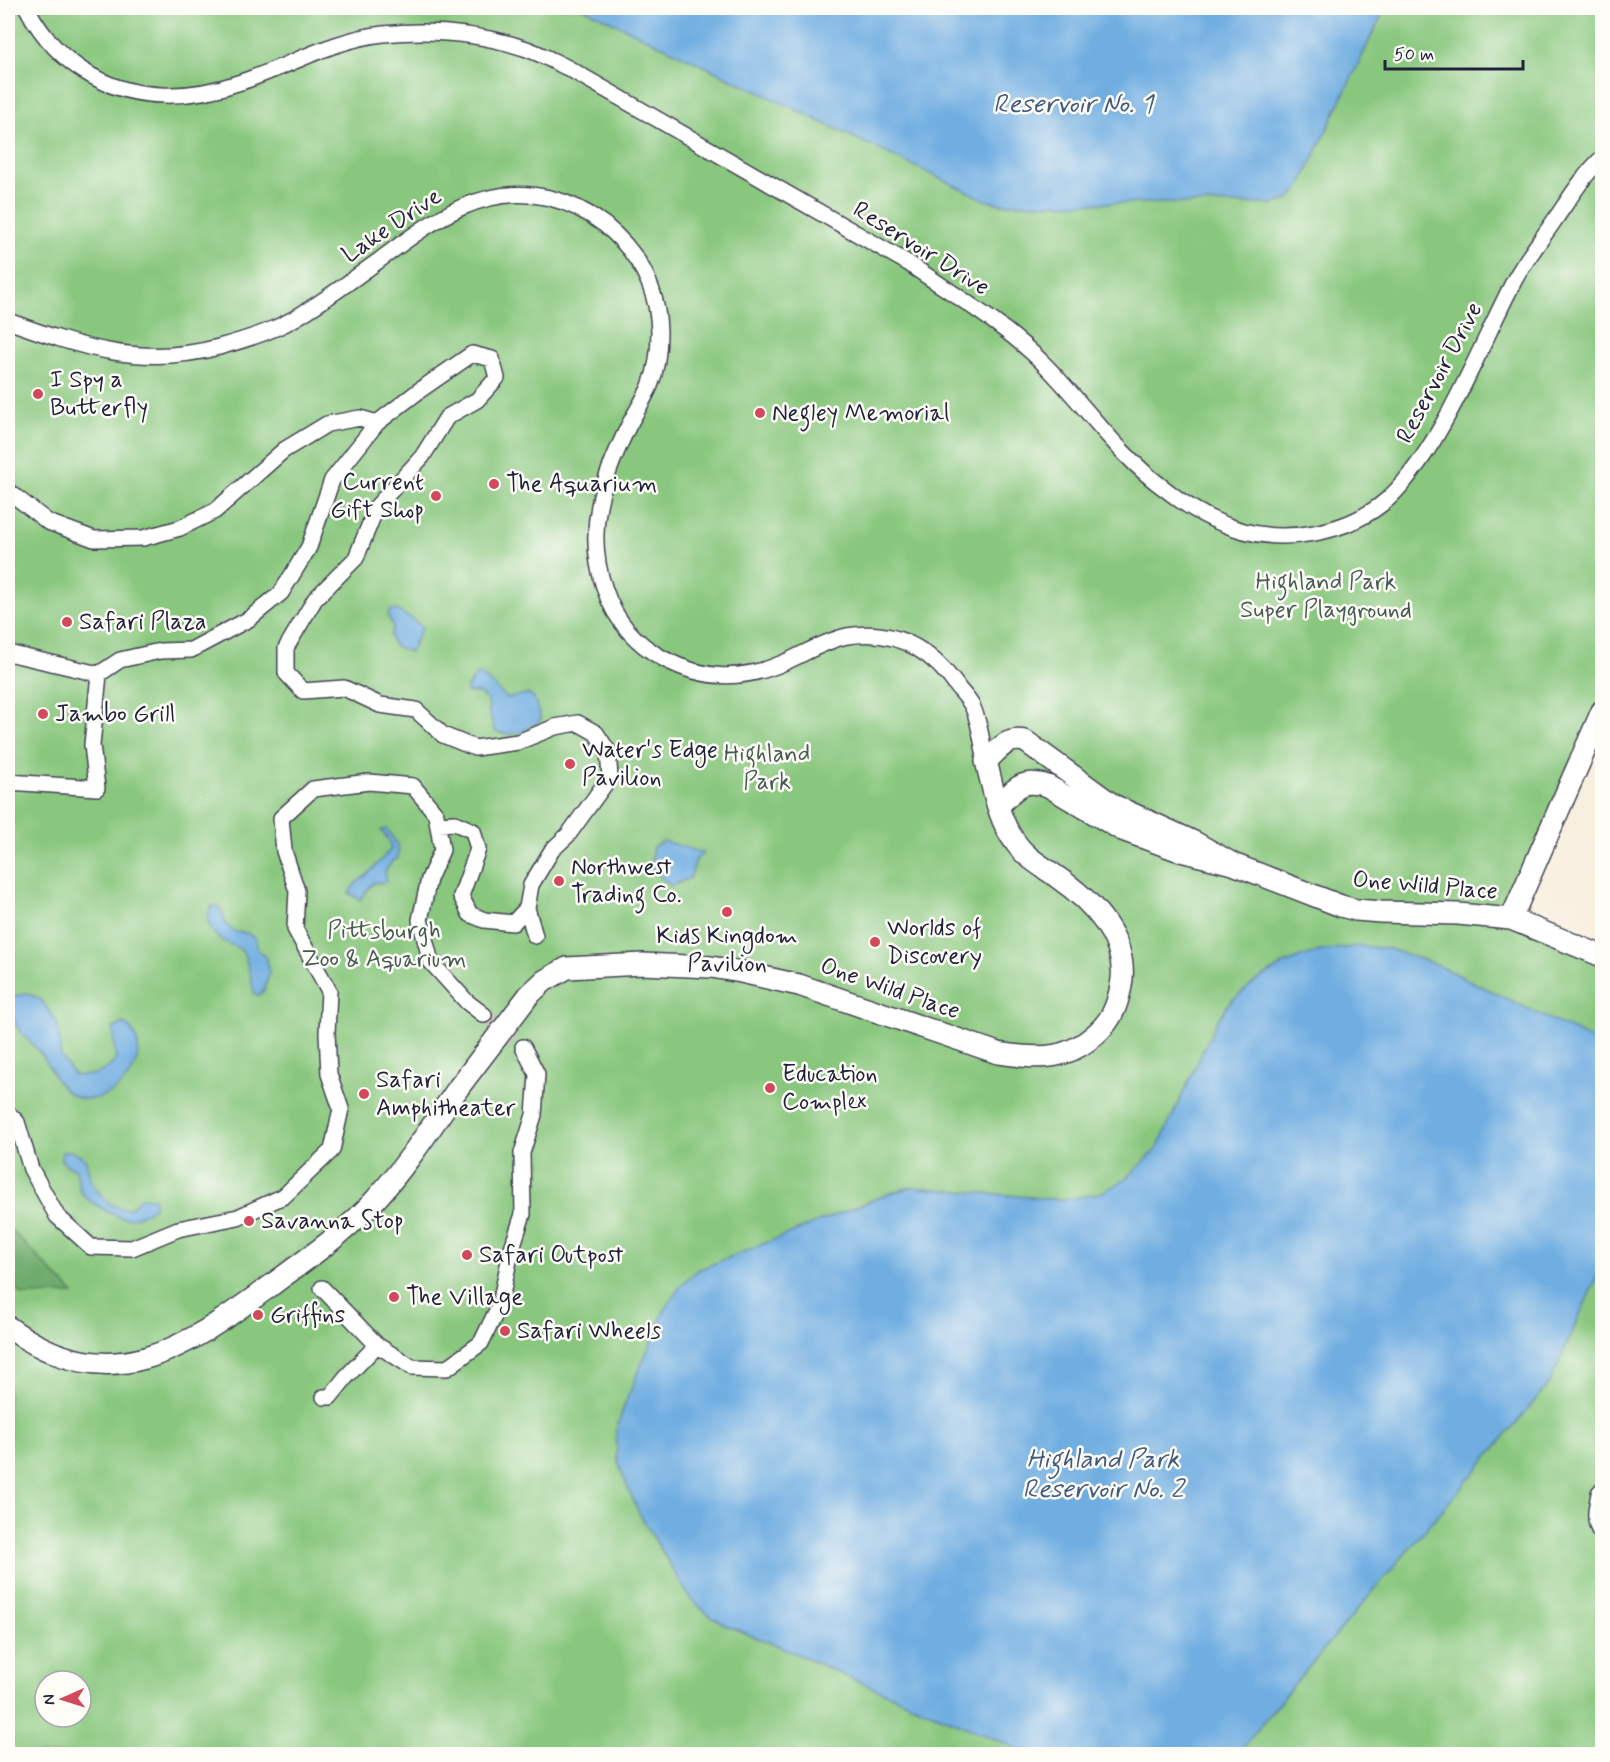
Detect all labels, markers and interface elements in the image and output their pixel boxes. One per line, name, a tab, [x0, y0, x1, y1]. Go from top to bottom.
scale bar	[1385, 33, 1523, 71]
text: 50 m	[1394, 43, 1434, 67]
water label: Reservoir No. 1	[993, 88, 1155, 122]
street label: Lake Drive	[336, 181, 448, 271]
street label: Reservoir Drive	[847, 195, 995, 303]
street label: Reservoir Drive	[1390, 297, 1490, 449]
place label: I Spy a Butterfly	[50, 365, 148, 424]
marker: I Spy a Butterfly	[31, 387, 45, 401]
place label: Negley Memorial	[772, 398, 950, 432]
marker: Negley Memorial	[753, 406, 767, 420]
place label: Current Gift Shop	[330, 467, 424, 526]
place label: The Aquarium	[506, 469, 657, 500]
marker: The Aquarium	[487, 477, 501, 491]
marker: Current Gift Shop	[429, 489, 443, 503]
park label: Highland Park Super Playground	[1240, 567, 1412, 626]
place label: Safari Plaza	[79, 607, 207, 638]
marker: Safari Plaza	[60, 615, 74, 629]
place label: Jambo Grill	[55, 699, 175, 730]
marker: Jambo Grill	[36, 707, 50, 721]
place label: Water's Edge Pavilion	[582, 735, 718, 794]
park label: Highland Park	[724, 739, 810, 798]
marker: Water's Edge Pavilion	[563, 757, 577, 771]
place label: Northwest Trading Co.	[571, 852, 682, 914]
street label: One Wild Place	[1351, 864, 1499, 908]
marker: Northwest Trading Co.	[552, 874, 566, 888]
marker: Kids Kingdom Pavilion	[720, 905, 734, 919]
place label: Worlds of Discovery	[887, 913, 982, 972]
park label: Pittsburgh Zoo & Aquarium	[302, 916, 466, 975]
place label: Kids Kingdom Pavilion	[656, 921, 798, 980]
marker: Worlds of Discovery	[868, 935, 882, 949]
street label: One Wild Place	[816, 951, 964, 1027]
place label: Education Complex	[782, 1059, 878, 1118]
place label: Safari Amphitheater	[376, 1065, 516, 1124]
marker: Education Complex	[763, 1081, 777, 1095]
marker: Safari Amphitheater	[357, 1087, 371, 1101]
place label: Savanna Stop	[261, 1206, 404, 1237]
marker: Savanna Stop	[242, 1214, 256, 1228]
place label: Safari Outpost	[479, 1240, 624, 1271]
marker: Safari Outpost	[460, 1248, 474, 1262]
place label: The Village	[406, 1282, 523, 1315]
marker: The Village	[387, 1290, 401, 1304]
place label: Griffins	[270, 1300, 345, 1331]
marker: Griffins	[251, 1308, 265, 1322]
place label: Safari Wheels	[517, 1316, 662, 1347]
marker: Safari Wheels	[498, 1324, 512, 1338]
water label: Highland Park Reservoir No. 2	[1023, 1443, 1187, 1507]
north arrow	[33, 1669, 93, 1729]
text: N	[39, 1694, 60, 1706]

